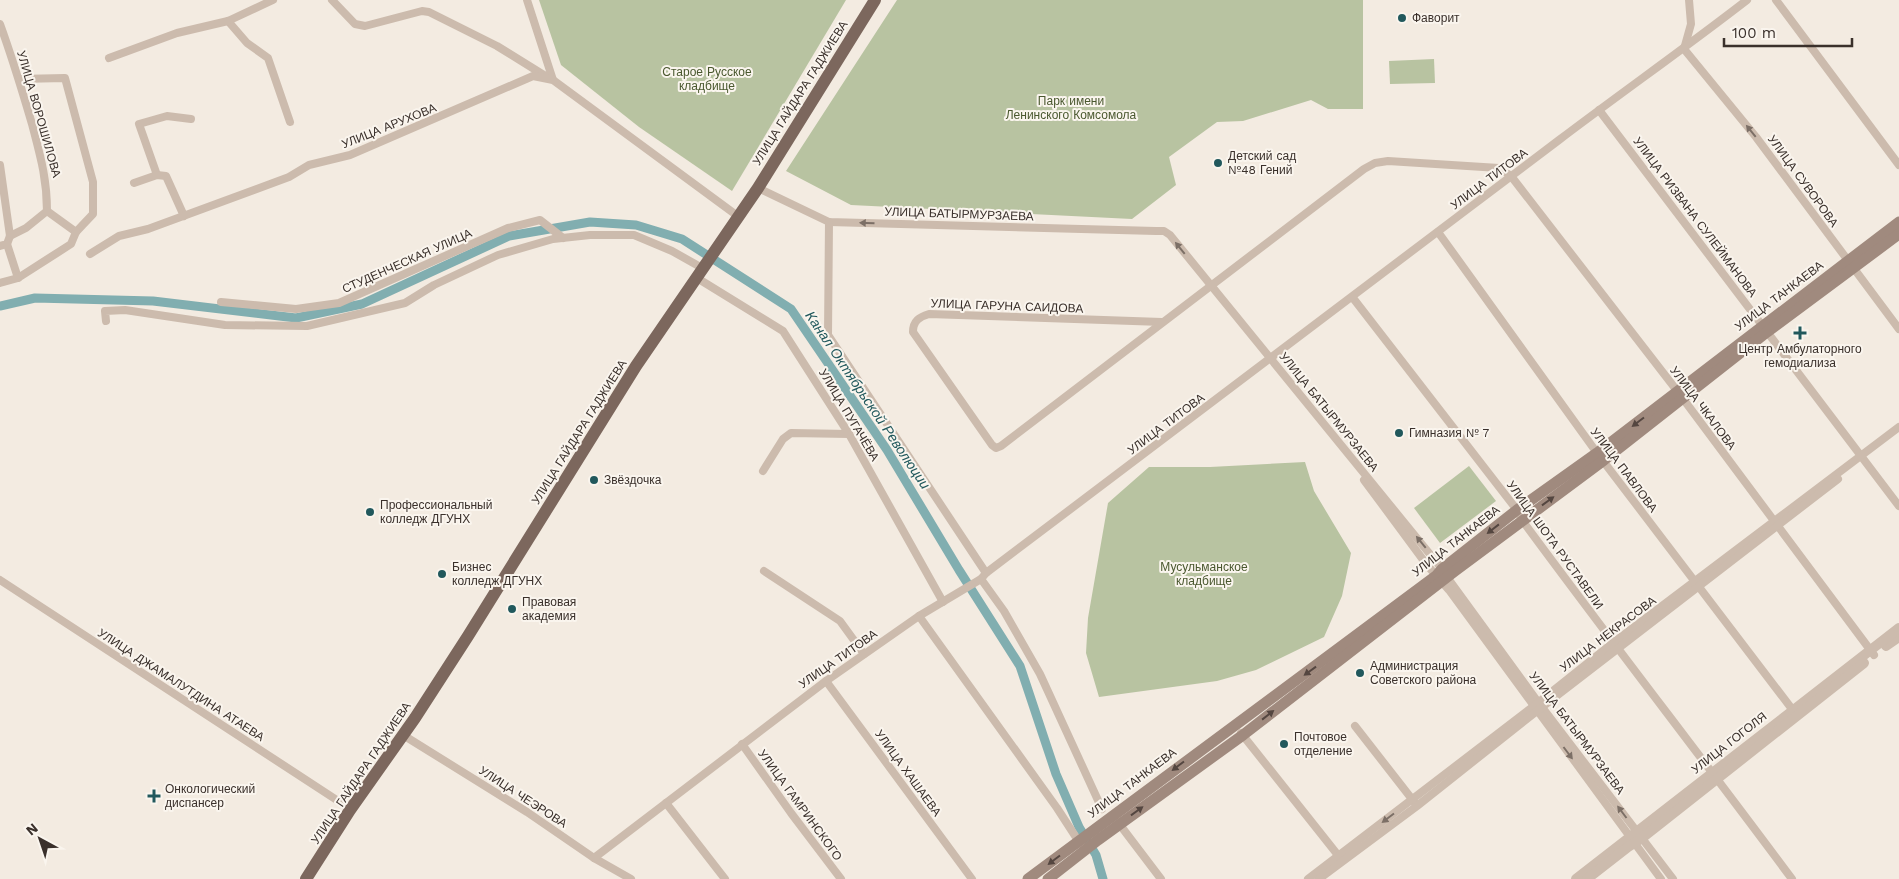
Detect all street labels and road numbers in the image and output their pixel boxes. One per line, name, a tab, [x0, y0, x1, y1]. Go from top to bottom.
street label: УЛИЦА ГАЙДАРА ГАДЖИЕВА	[749, 18, 850, 168]
street label: УЛИЦА ВОРОШИЛОВА	[14, 49, 64, 179]
street label: УЛИЦА АРУХОВА	[340, 101, 438, 151]
street label: УЛИЦА СУВОРОВА	[1765, 132, 1841, 230]
street label: УЛИЦА РИЗВАНА СУЛЕЙМАНОВА	[1630, 134, 1761, 300]
street label: УЛИЦА ТИТОВА	[1448, 146, 1530, 212]
street label: УЛИЦА БАТЫРМУРЗАЕВА	[884, 204, 1034, 224]
street label: СТУДЕНЧЕСКАЯ УЛИЦА	[340, 226, 474, 296]
street label: УЛИЦА ТАНКАЕВА	[1732, 258, 1826, 334]
street label: УЛИЦА ГАРУНА САИДОВА	[930, 296, 1084, 316]
street label: УЛИЦА БАТЫРМУРЗАЕВА	[1277, 350, 1381, 474]
street label: УЛИЦА ГАЙДАРА ГАДЖИЕВА	[528, 357, 629, 507]
street label: УЛИЦА ЧКАЛОВА	[1667, 364, 1739, 452]
street label: УЛИЦА ПУГАЧЁВА	[816, 366, 882, 464]
street label: УЛИЦА ТИТОВА	[1125, 391, 1207, 457]
street label: УЛИЦА ПАВЛОВА	[1588, 425, 1660, 515]
street label: УЛИЦА ШОТА РУСТАВЕЛИ	[1504, 478, 1606, 612]
street label: УЛИЦА ТАНКАЕВА	[1410, 503, 1502, 579]
street label: УЛИЦА НЕКРАСОВА	[1557, 593, 1659, 675]
street label: УЛИЦА ДЖАМАЛУТДИНА АТАЕВА	[95, 626, 267, 744]
street label: УЛИЦА ТИТОВА	[796, 627, 880, 691]
street label: УЛИЦА БАТЫРМУРЗАЕВА	[1526, 669, 1628, 797]
street label: УЛИЦА ГАЙДАРА ГАДЖИЕВА	[307, 699, 414, 847]
street label: УЛИЦА ГОГОЛЯ	[1689, 709, 1769, 777]
street label: УЛИЦА ХАШАЕВА	[872, 727, 944, 819]
street label: УЛИЦА ТАНКАЕВА	[1085, 745, 1179, 821]
street label: УЛИЦА ГАМРИНСКОГО	[755, 747, 845, 863]
street label: УЛИЦА ЧЕЭРОВА	[476, 763, 570, 831]

